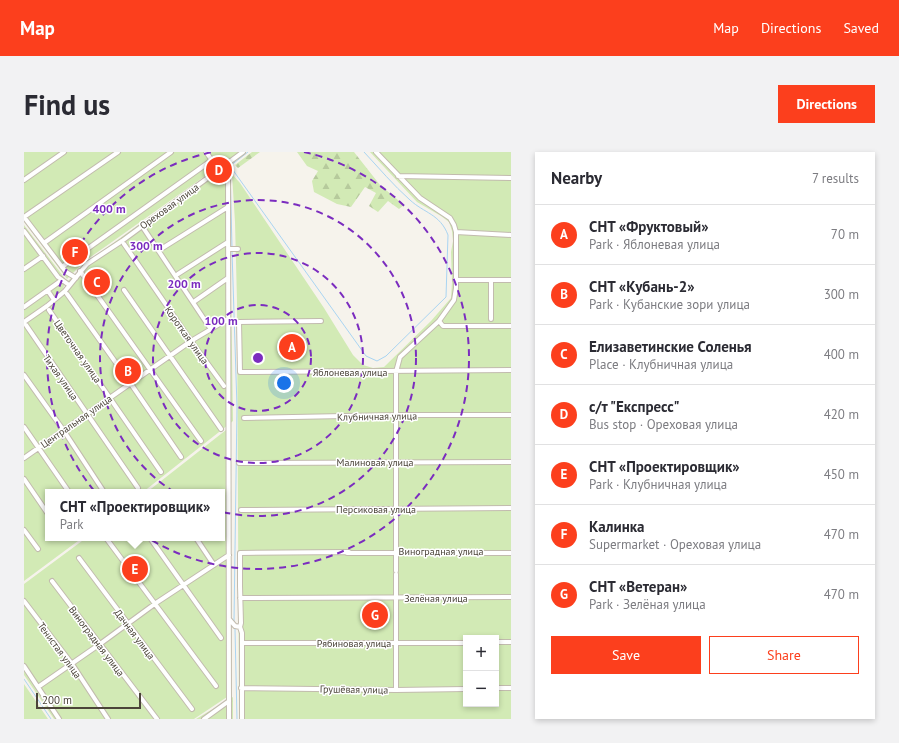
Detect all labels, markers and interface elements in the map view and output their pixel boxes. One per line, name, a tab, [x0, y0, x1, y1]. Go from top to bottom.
text: Map	[20, 16, 55, 40]
text: Map	[713, 19, 739, 37]
text: Directions	[761, 19, 821, 37]
text: Saved	[843, 19, 879, 37]
button: Directions	[778, 85, 875, 123]
text: Find us	[24, 86, 110, 123]
pin: D	[206, 155, 232, 185]
text: Nearby	[551, 167, 602, 189]
text: 7 results	[812, 170, 859, 187]
street label: Ореховая улица	[137, 180, 202, 232]
text: 400 m	[92, 201, 126, 216]
text: СНТ «Фруктовый»	[589, 217, 708, 236]
text: A	[560, 226, 568, 243]
text: 70 m	[831, 226, 859, 243]
text: Park · Яблоневая улица	[589, 236, 720, 253]
pin: F	[62, 237, 88, 267]
text: 300 m	[129, 238, 163, 253]
pin: C	[84, 267, 110, 297]
text: 200 m	[167, 276, 201, 291]
text: СНТ «Кубань-2»	[589, 277, 694, 296]
text: B	[560, 286, 568, 303]
text: 300 m	[824, 286, 859, 303]
text: Park · Кубанские зори улица	[589, 296, 750, 313]
street label: Короткая улица	[162, 304, 211, 367]
text: 100 m	[204, 313, 238, 328]
street label: Цветочная улица	[51, 317, 104, 385]
pin: A	[279, 332, 305, 362]
text: Елизаветинские Соленья	[589, 337, 752, 356]
text: C	[560, 346, 568, 363]
text: 400 m	[824, 346, 859, 363]
centre of rings	[251, 351, 265, 365]
street label: Тихая улица	[40, 352, 81, 403]
pin: B	[115, 356, 141, 386]
text: Place · Клубничная улица	[589, 356, 733, 373]
street label: Яблоневая улица	[313, 366, 387, 379]
your location	[274, 373, 294, 393]
street label: Центральная улица	[38, 392, 115, 451]
text: с/т "Експресс"	[589, 397, 679, 416]
text: D	[560, 406, 568, 423]
text: 420 m	[824, 406, 859, 423]
street label: Клубничная улица	[337, 409, 417, 424]
text: Bus stop · Ореховая улица	[589, 416, 738, 433]
street label: Малиновая улица	[337, 456, 414, 469]
text: СНТ «Проектировщик»	[589, 457, 740, 476]
text: E	[561, 466, 567, 483]
text: 450 m	[824, 466, 859, 483]
text: Park · Клубничная улица	[589, 476, 727, 493]
popup	[45, 489, 225, 541]
text: СНТ «Проектировщик»	[60, 497, 210, 516]
street label: Персиковая улица	[336, 503, 416, 516]
text: Park	[60, 516, 84, 533]
text: Калинка	[589, 517, 644, 536]
text: F	[561, 526, 567, 543]
text: 470 m	[824, 526, 859, 543]
text: Supermarket · Ореховая улица	[589, 536, 761, 553]
street label: Виноградная улица	[399, 545, 483, 558]
pin: E	[122, 554, 148, 584]
text: СНТ «Ветеран»	[589, 577, 687, 596]
text: G	[560, 586, 568, 603]
text: 470 m	[824, 586, 859, 603]
street label: Зелёная улица	[404, 592, 468, 605]
text: Park · Зелёная улица	[589, 596, 706, 613]
pin: G	[362, 600, 388, 630]
street label: Виноградная улица	[66, 604, 127, 679]
street label: Дачная улица	[111, 607, 158, 662]
street label: Тенистая улица	[35, 620, 84, 681]
map controls	[463, 635, 499, 707]
button: +	[463, 635, 499, 671]
button: Save	[551, 636, 701, 674]
button: Share	[709, 636, 859, 674]
street label: Рябиновая улица	[317, 637, 391, 650]
button: −	[463, 671, 499, 707]
street label: Грушёвая улица	[320, 682, 388, 697]
scale bar	[36, 691, 141, 710]
text: 200 m	[42, 693, 72, 707]

